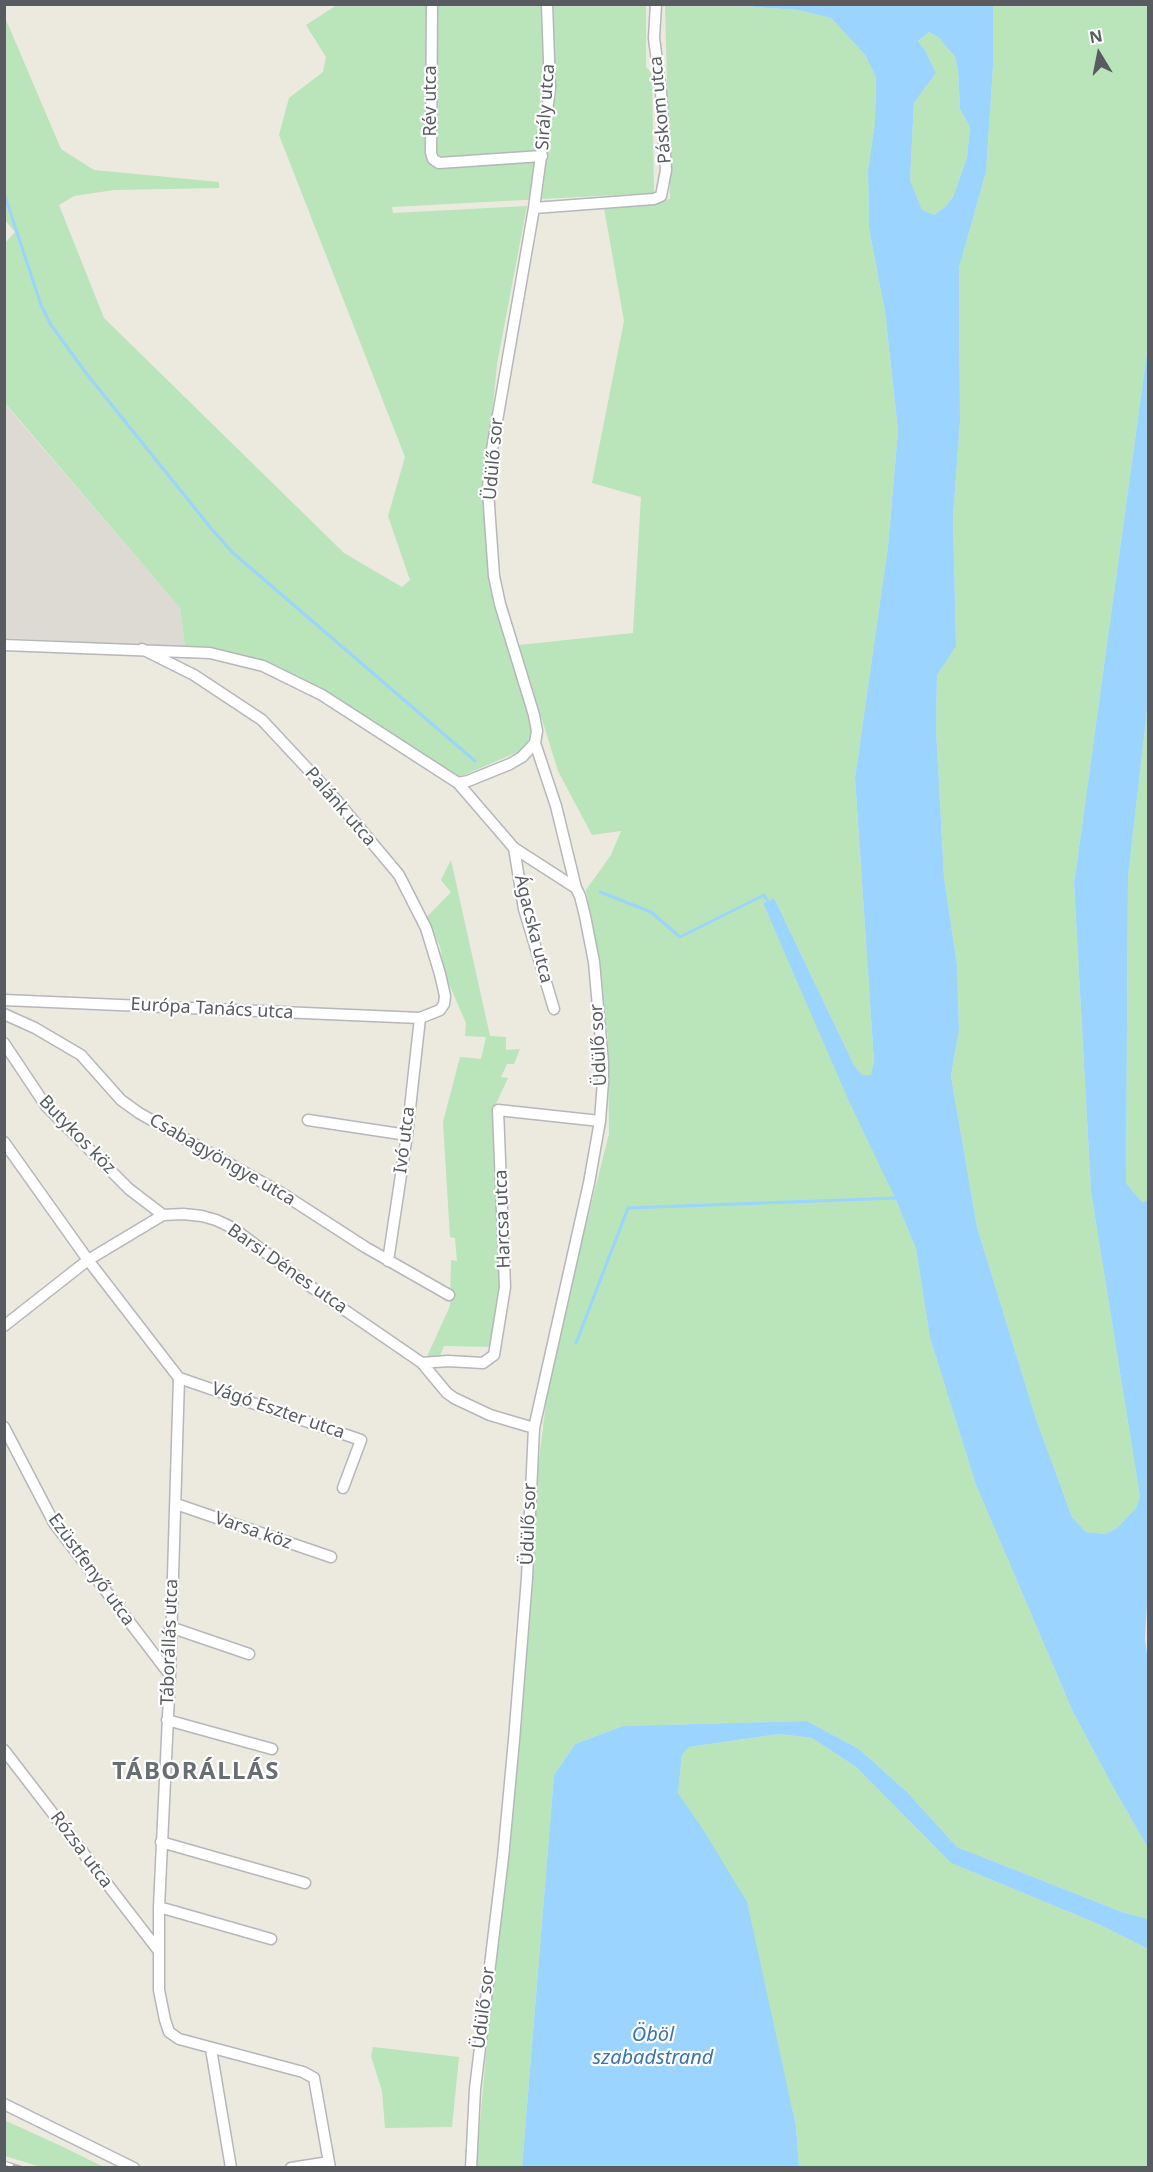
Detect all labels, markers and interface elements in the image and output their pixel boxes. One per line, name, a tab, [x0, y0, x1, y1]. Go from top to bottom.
north arrow	[1069, 24, 1129, 84]
text: N	[1088, 24, 1104, 48]
street label: Páskom utca	[646, 55, 676, 165]
street label: Sirály utca	[532, 63, 560, 151]
street label: Rév utca	[420, 65, 442, 137]
street label: Üdülő sor	[480, 417, 508, 501]
street label: Palánk utca	[300, 763, 380, 851]
street label: Ágacska utca	[509, 873, 557, 985]
street label: Európa Tanács utca	[130, 994, 294, 1024]
street label: Üdülő sor	[586, 1003, 612, 1087]
street label: Butykos köz	[34, 1091, 120, 1179]
street label: Ivó utca	[390, 1105, 420, 1175]
street label: Csabagyöngye utca	[145, 1109, 299, 1211]
street label: Harcsa utca	[490, 1169, 516, 1269]
street label: Barsi Dénes utca	[223, 1220, 351, 1318]
street label: Vágó Eszter utca	[209, 1378, 347, 1444]
street label: Üdülő sor	[517, 1482, 541, 1566]
street label: Varsa köz	[212, 1508, 294, 1554]
street label: Ezüstfenyő utca	[43, 1510, 139, 1630]
street label: Táborállás utca	[157, 1578, 183, 1706]
district label: TÁBORÁLLÁS	[112, 1758, 280, 1786]
street label: Rózsa utca	[45, 1808, 117, 1892]
street label: Üdülő sor	[468, 1966, 500, 2050]
water label: Öböl szabadstrand	[593, 2023, 713, 2070]

